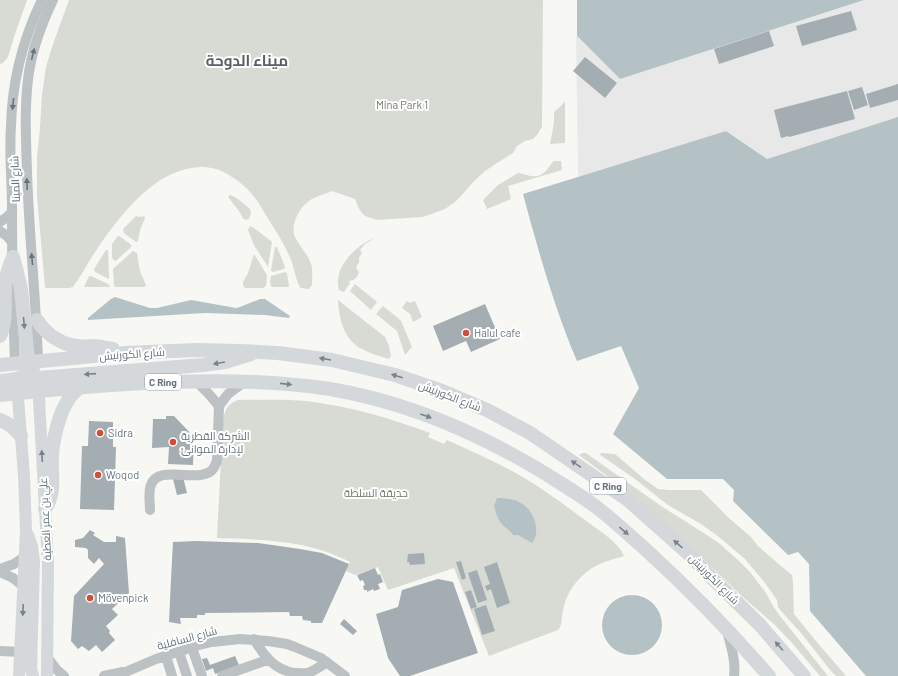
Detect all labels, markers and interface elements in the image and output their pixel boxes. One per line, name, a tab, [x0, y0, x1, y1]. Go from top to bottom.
one-way arrow	[30, 48, 36, 60]
district label: ميناء الدوحة	[206, 51, 288, 70]
one-way arrow	[9, 98, 16, 110]
park label: Mina Park 1	[376, 98, 428, 111]
street label: شارع المينا	[7, 155, 24, 203]
one-way arrow	[24, 178, 31, 190]
one-way arrow	[28, 253, 35, 265]
one-way arrow	[21, 317, 28, 329]
place label: Halul cafe	[474, 326, 521, 339]
marker: Halul cafe	[461, 328, 471, 338]
street label: شارع الكورنيش	[99, 345, 165, 364]
one-way arrow	[319, 356, 331, 362]
one-way arrow	[213, 360, 225, 366]
one-way arrow	[84, 370, 96, 377]
one-way arrow	[391, 373, 403, 379]
road number: C Ring	[145, 374, 181, 390]
street label: شارع الكورنيش	[416, 378, 483, 415]
one-way arrow	[280, 381, 292, 387]
one-way arrow	[420, 413, 432, 419]
place label: Sidra	[108, 426, 133, 439]
marker: Sidra	[95, 428, 105, 438]
place label: الشركة القطرية لإدارة الموانئ	[181, 429, 250, 456]
marker: الشركة القطرية لإدارة الموانئ	[168, 437, 178, 447]
one-way arrow	[38, 450, 45, 462]
one-way arrow	[571, 460, 581, 468]
place label: Woqod	[106, 468, 139, 481]
marker: Woqod	[93, 470, 103, 480]
street label: علي بن عمر العطية	[36, 477, 56, 561]
road number: C Ring	[590, 478, 626, 494]
park label: حديقة السلطة	[344, 486, 408, 499]
one-way arrow	[619, 526, 630, 535]
one-way arrow	[673, 539, 683, 549]
street label: شارع الكورنيش	[685, 551, 742, 608]
place label: Mövenpick	[98, 591, 149, 604]
marker: Mövenpick	[85, 593, 95, 603]
one-way arrow	[19, 604, 26, 617]
street label: شارع السافلية	[155, 623, 219, 654]
one-way arrow	[774, 641, 783, 652]

